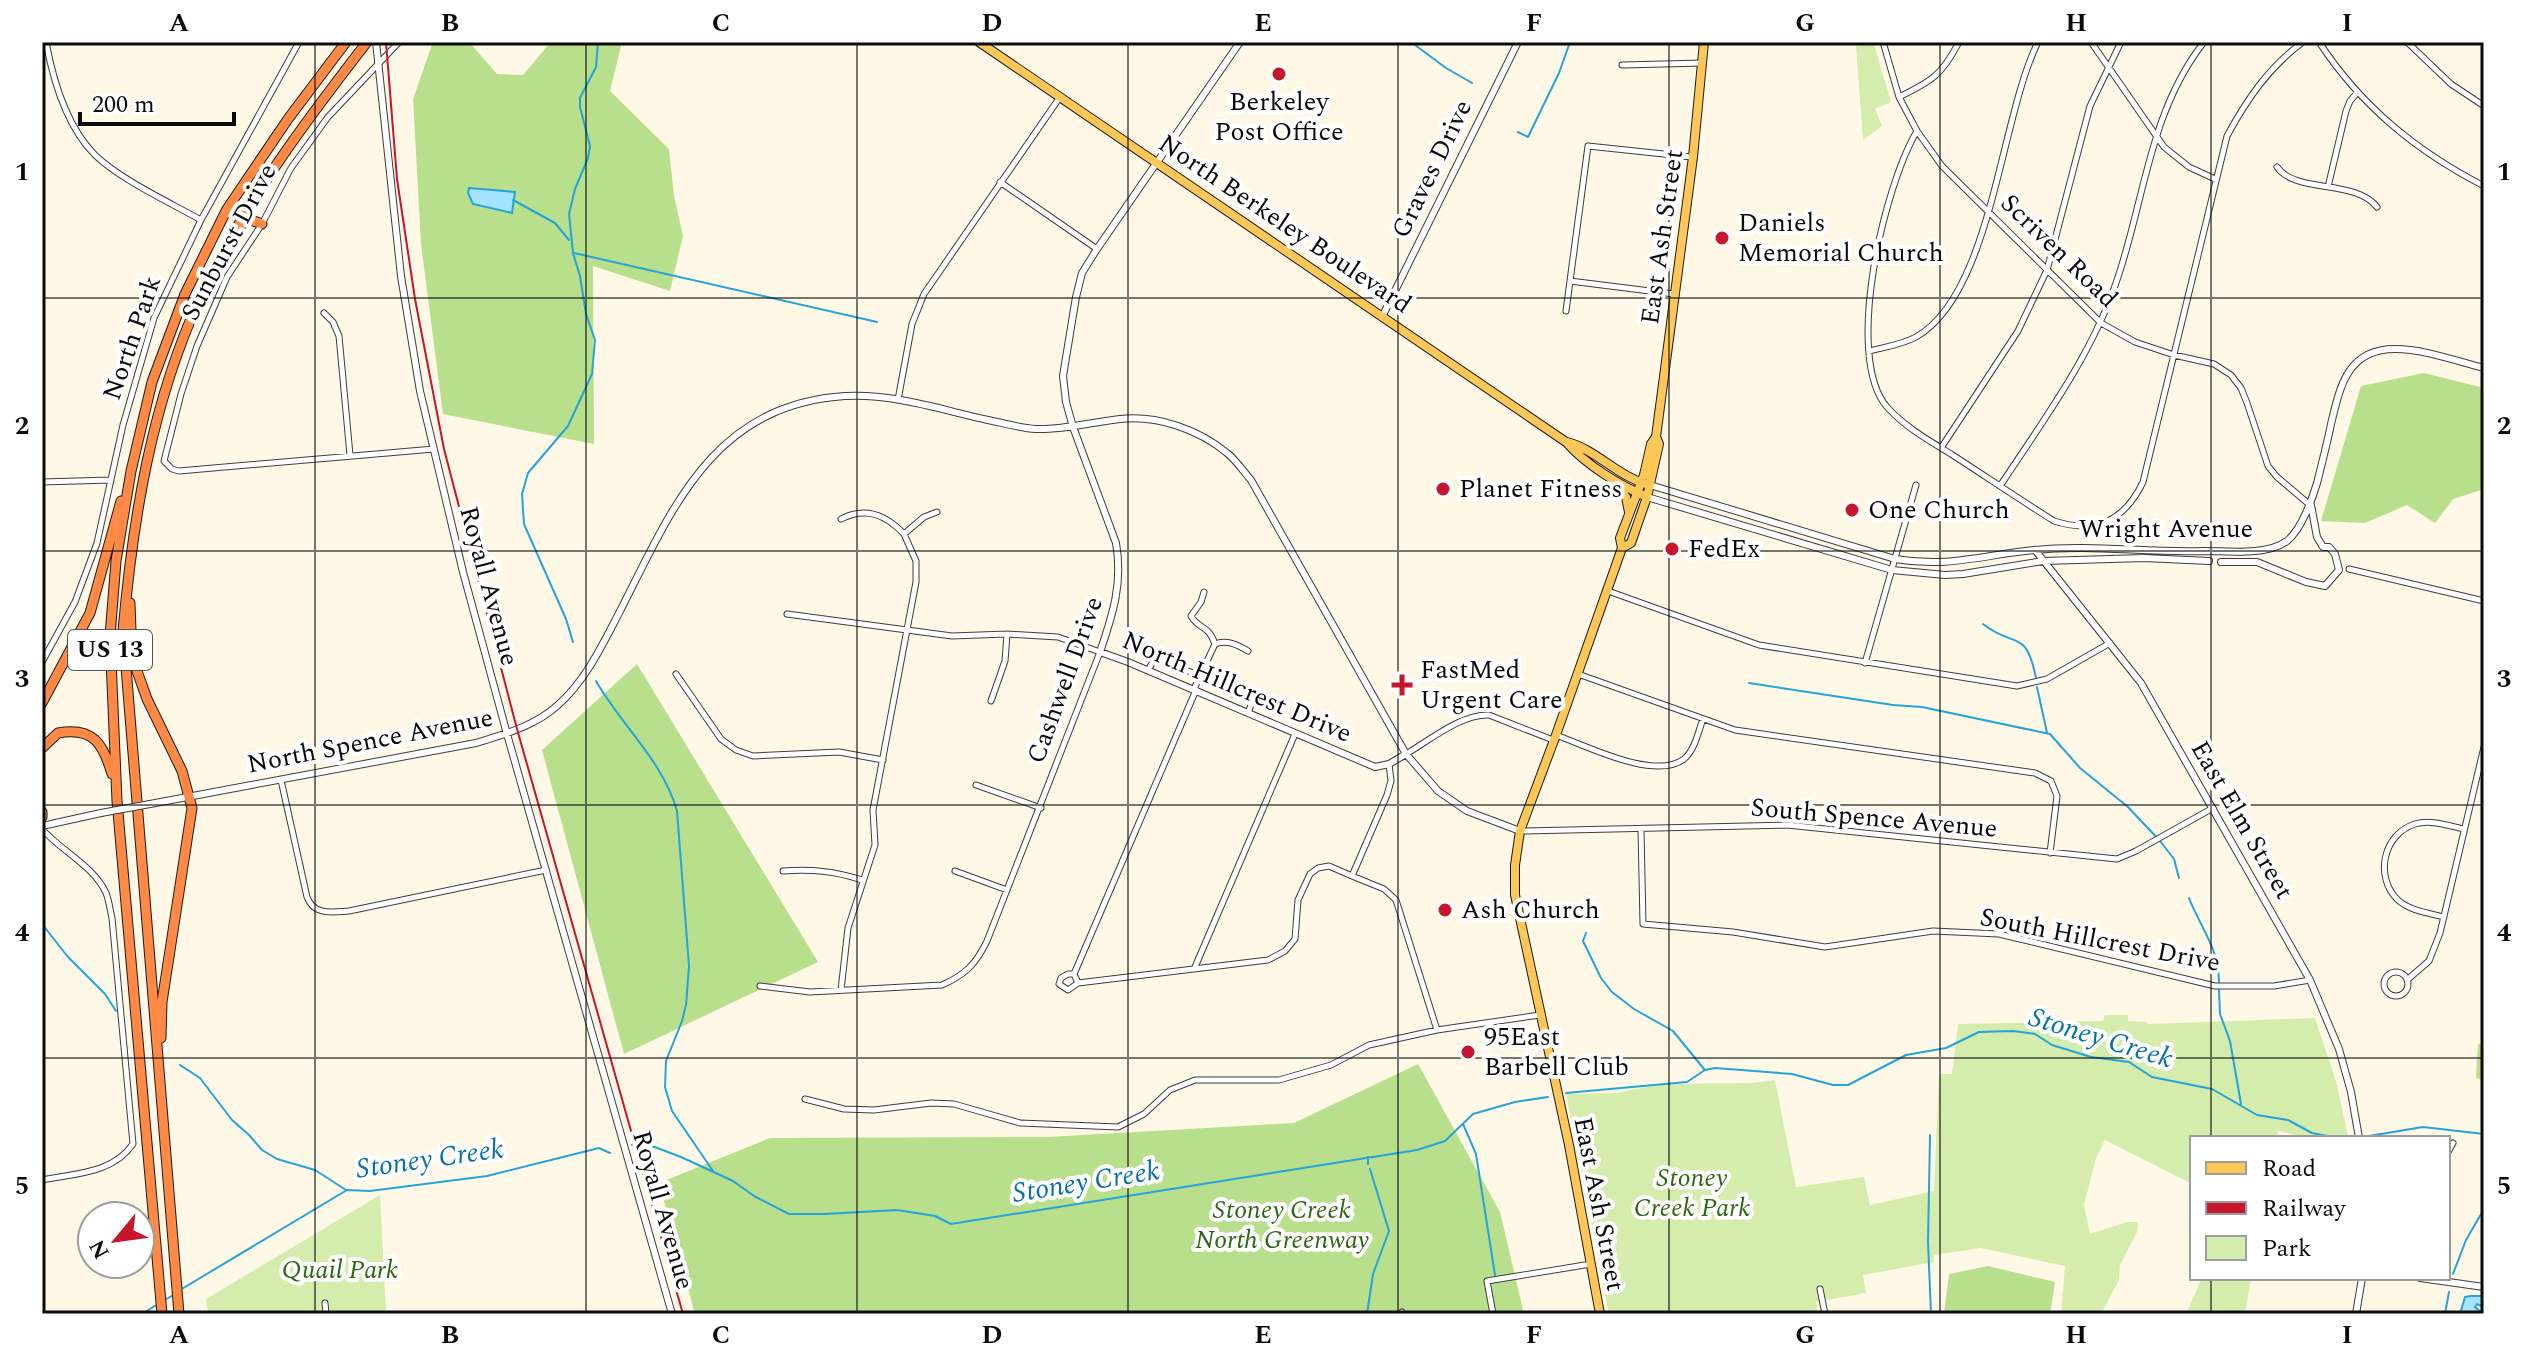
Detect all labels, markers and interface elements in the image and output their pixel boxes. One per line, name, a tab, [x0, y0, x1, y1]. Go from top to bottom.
text: A	[169, 3, 189, 43]
text: B	[441, 3, 459, 43]
text: C	[712, 3, 730, 43]
text: D	[982, 3, 1002, 43]
text: E	[1254, 3, 1272, 43]
text: F	[1526, 3, 1542, 43]
text: G	[1795, 3, 1815, 43]
text: H	[2065, 3, 2087, 43]
text: I	[2342, 3, 2352, 43]
marker: Berkeley Post Office	[1270, 65, 1288, 83]
scale bar	[80, 76, 234, 126]
place label: Berkeley Post Office	[1215, 82, 1344, 152]
text: 200 m	[92, 87, 155, 123]
street label: Graves Drive	[1381, 93, 1483, 245]
street label: North Berkeley Boulevard	[1150, 124, 1420, 324]
street label: East Ash Street	[1630, 147, 1694, 327]
text: 1	[15, 152, 29, 192]
text: 1	[2497, 152, 2511, 192]
street label: Sunburst Drive	[171, 156, 287, 328]
street label: Scriven Road	[1991, 184, 2127, 318]
place label: Daniels Memorial Church	[1738, 203, 1944, 273]
marker: Daniels Memorial Church	[1713, 229, 1731, 247]
street label: North Park	[92, 270, 172, 406]
text: 2	[15, 406, 29, 446]
text: 2	[2497, 406, 2511, 446]
place label: Planet Fitness	[1459, 469, 1623, 509]
marker: Planet Fitness	[1434, 480, 1452, 498]
place label: One Church	[1868, 490, 2010, 530]
marker: One Church	[1843, 501, 1861, 519]
street label: Royall Avenue	[448, 502, 530, 670]
street label: Wright Avenue	[2079, 509, 2253, 549]
place label: FedEx	[1688, 529, 1760, 569]
marker: FedEx	[1663, 540, 1681, 558]
street label: Cashwell Drive	[1016, 591, 1114, 769]
street label: North Hillcrest Drive	[1116, 620, 1358, 754]
road number: US 13	[68, 630, 152, 670]
place label: FastMed Urgent Care	[1420, 650, 1563, 720]
text: 3	[15, 659, 29, 699]
text: 3	[2497, 659, 2511, 699]
marker: FastMed Urgent Care	[1391, 674, 1413, 696]
street label: North Spence Avenue	[244, 698, 496, 784]
street label: East Elm Street	[2180, 733, 2304, 907]
street label: South Spence Avenue	[1749, 787, 1999, 849]
place label: Ash Church	[1461, 890, 1600, 930]
street label: South Hillcrest Drive	[1976, 897, 2224, 983]
marker: Ash Church	[1436, 901, 1454, 919]
text: 4	[15, 913, 30, 953]
text: 4	[2497, 913, 2512, 953]
water label: Stoney Creek	[2024, 996, 2178, 1080]
place label: 95East Barbell Club	[1484, 1017, 1629, 1087]
marker: 95East Barbell Club	[1459, 1043, 1477, 1061]
street label: East Ash Street	[1563, 1113, 1635, 1295]
street label: Royall Avenue	[621, 1126, 705, 1294]
water label: Stoney Creek	[353, 1127, 507, 1191]
legend	[2190, 1136, 2450, 1280]
water label: Stoney Creek	[1009, 1149, 1163, 1215]
text: Road	[2262, 1151, 2316, 1187]
park label: Stoney Creek Park	[1634, 1158, 1750, 1228]
text: 5	[15, 1166, 29, 1206]
text: 5	[2497, 1166, 2511, 1206]
park label: Stoney Creek North Greenway	[1195, 1190, 1369, 1260]
text: Railway	[2262, 1191, 2347, 1227]
north arrow	[76, 1200, 156, 1280]
text: Park	[2262, 1231, 2312, 1267]
text: N	[81, 1233, 119, 1265]
park label: Quail Park	[282, 1250, 398, 1290]
text: A	[169, 1315, 189, 1355]
text: B	[441, 1315, 459, 1355]
text: C	[712, 1315, 730, 1355]
text: D	[982, 1315, 1002, 1355]
text: E	[1254, 1315, 1272, 1355]
text: F	[1526, 1315, 1542, 1355]
text: G	[1795, 1315, 1815, 1355]
text: H	[2065, 1315, 2087, 1355]
text: I	[2342, 1315, 2352, 1355]

